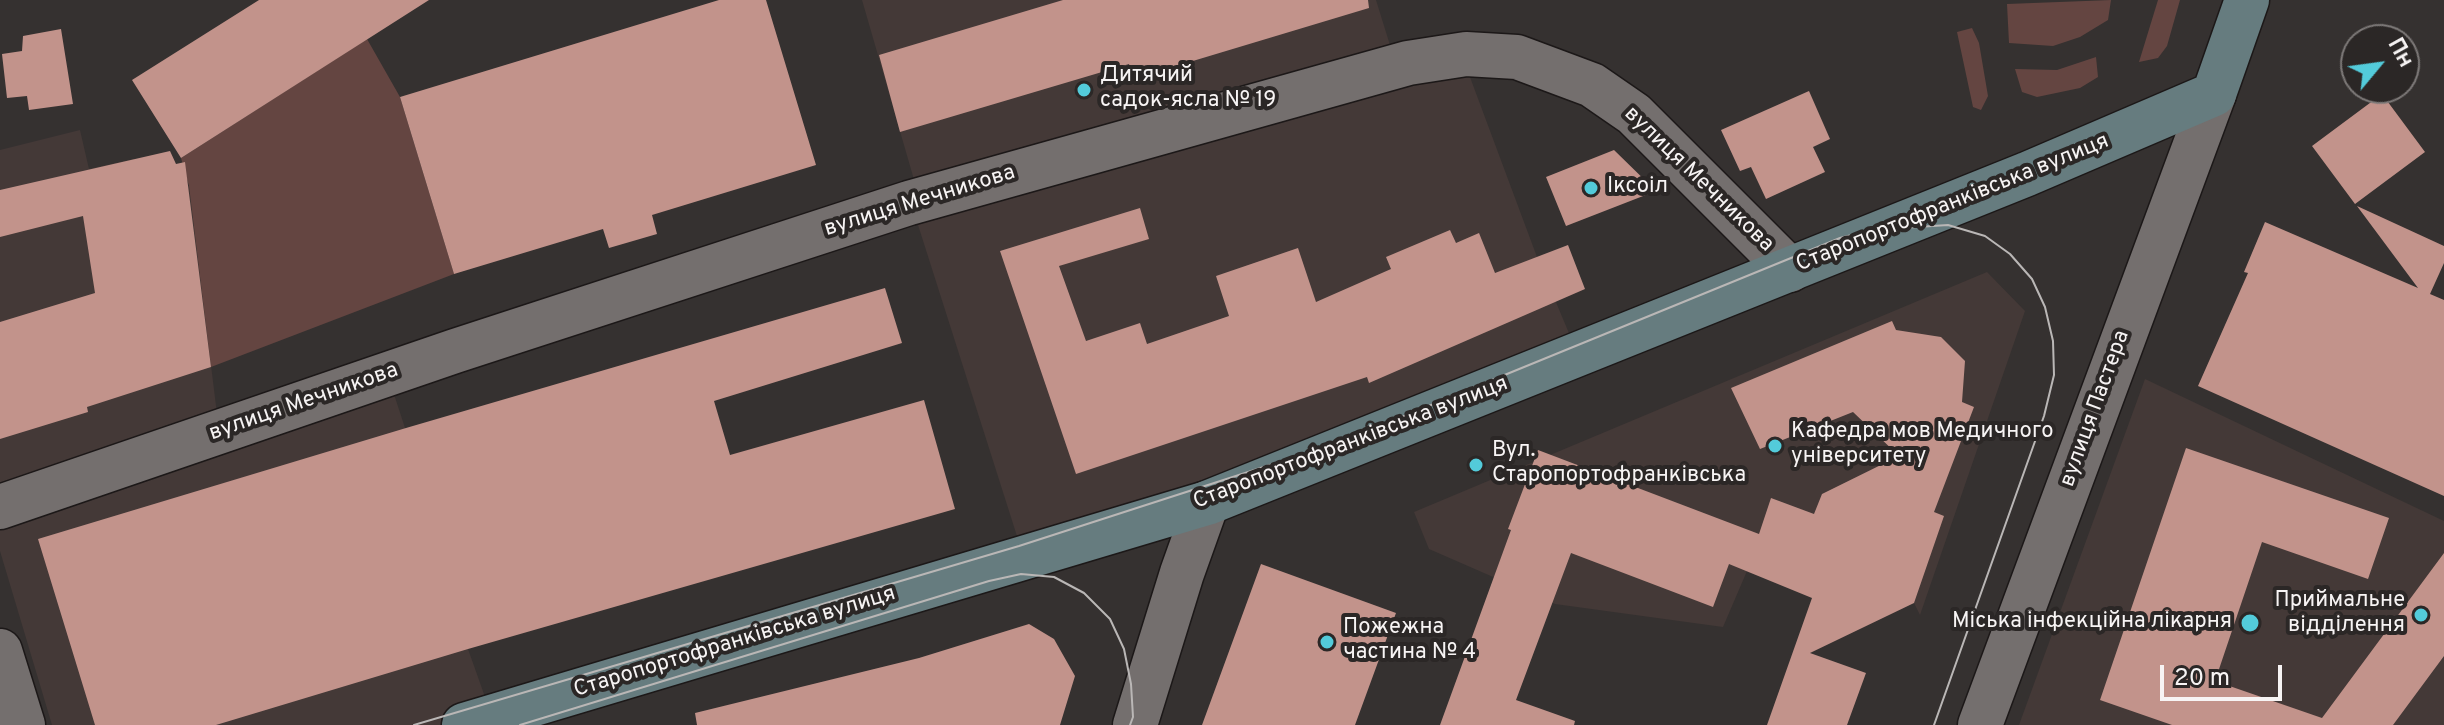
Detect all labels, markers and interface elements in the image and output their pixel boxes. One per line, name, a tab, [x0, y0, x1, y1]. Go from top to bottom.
north arrow	[2340, 24, 2420, 104]
text: Пн	[2381, 34, 2419, 73]
place label: Дитячий садок-ясла № 19	[1100, 64, 1276, 116]
marker: Дитячий садок-ясла № 19	[1075, 81, 1093, 99]
street label: вулиця Мечникова	[1617, 102, 1779, 258]
street label: Старопортофранківська вулиця	[1793, 129, 2113, 279]
street label: вулиця Мечникова	[821, 160, 1019, 244]
place label: Iксоiл	[1607, 175, 1668, 201]
marker: Iксоiл	[1582, 179, 1600, 197]
street label: вулиця Пастера	[2055, 327, 2137, 491]
street label: вулиця Мечникова	[206, 358, 402, 448]
street label: Старопортофранківська вулиця	[1190, 372, 1512, 516]
place label: Кафедра мов Медичного університету	[1791, 420, 2054, 472]
marker: Кафедра мов Медичного університету	[1766, 437, 1784, 455]
place label: Вул. Старопортофранківська	[1492, 439, 1746, 490]
marker: Вул. Старопортофранківська	[1467, 456, 1485, 474]
street label: Старопортофранківська вулиця	[571, 581, 899, 705]
place label: Приймальне відділення	[2275, 589, 2405, 640]
marker: Приймальне відділення	[2412, 606, 2430, 624]
place label: Міська інфекційна лікарня	[1952, 610, 2232, 636]
marker: Міська інфекційна лікарня	[2239, 612, 2261, 634]
place label: Пожежна частина № 4	[1343, 616, 1476, 668]
marker: Пожежна частина № 4	[1318, 633, 1336, 651]
scale bar	[2164, 649, 2286, 699]
text: 20 m	[2174, 664, 2230, 694]

